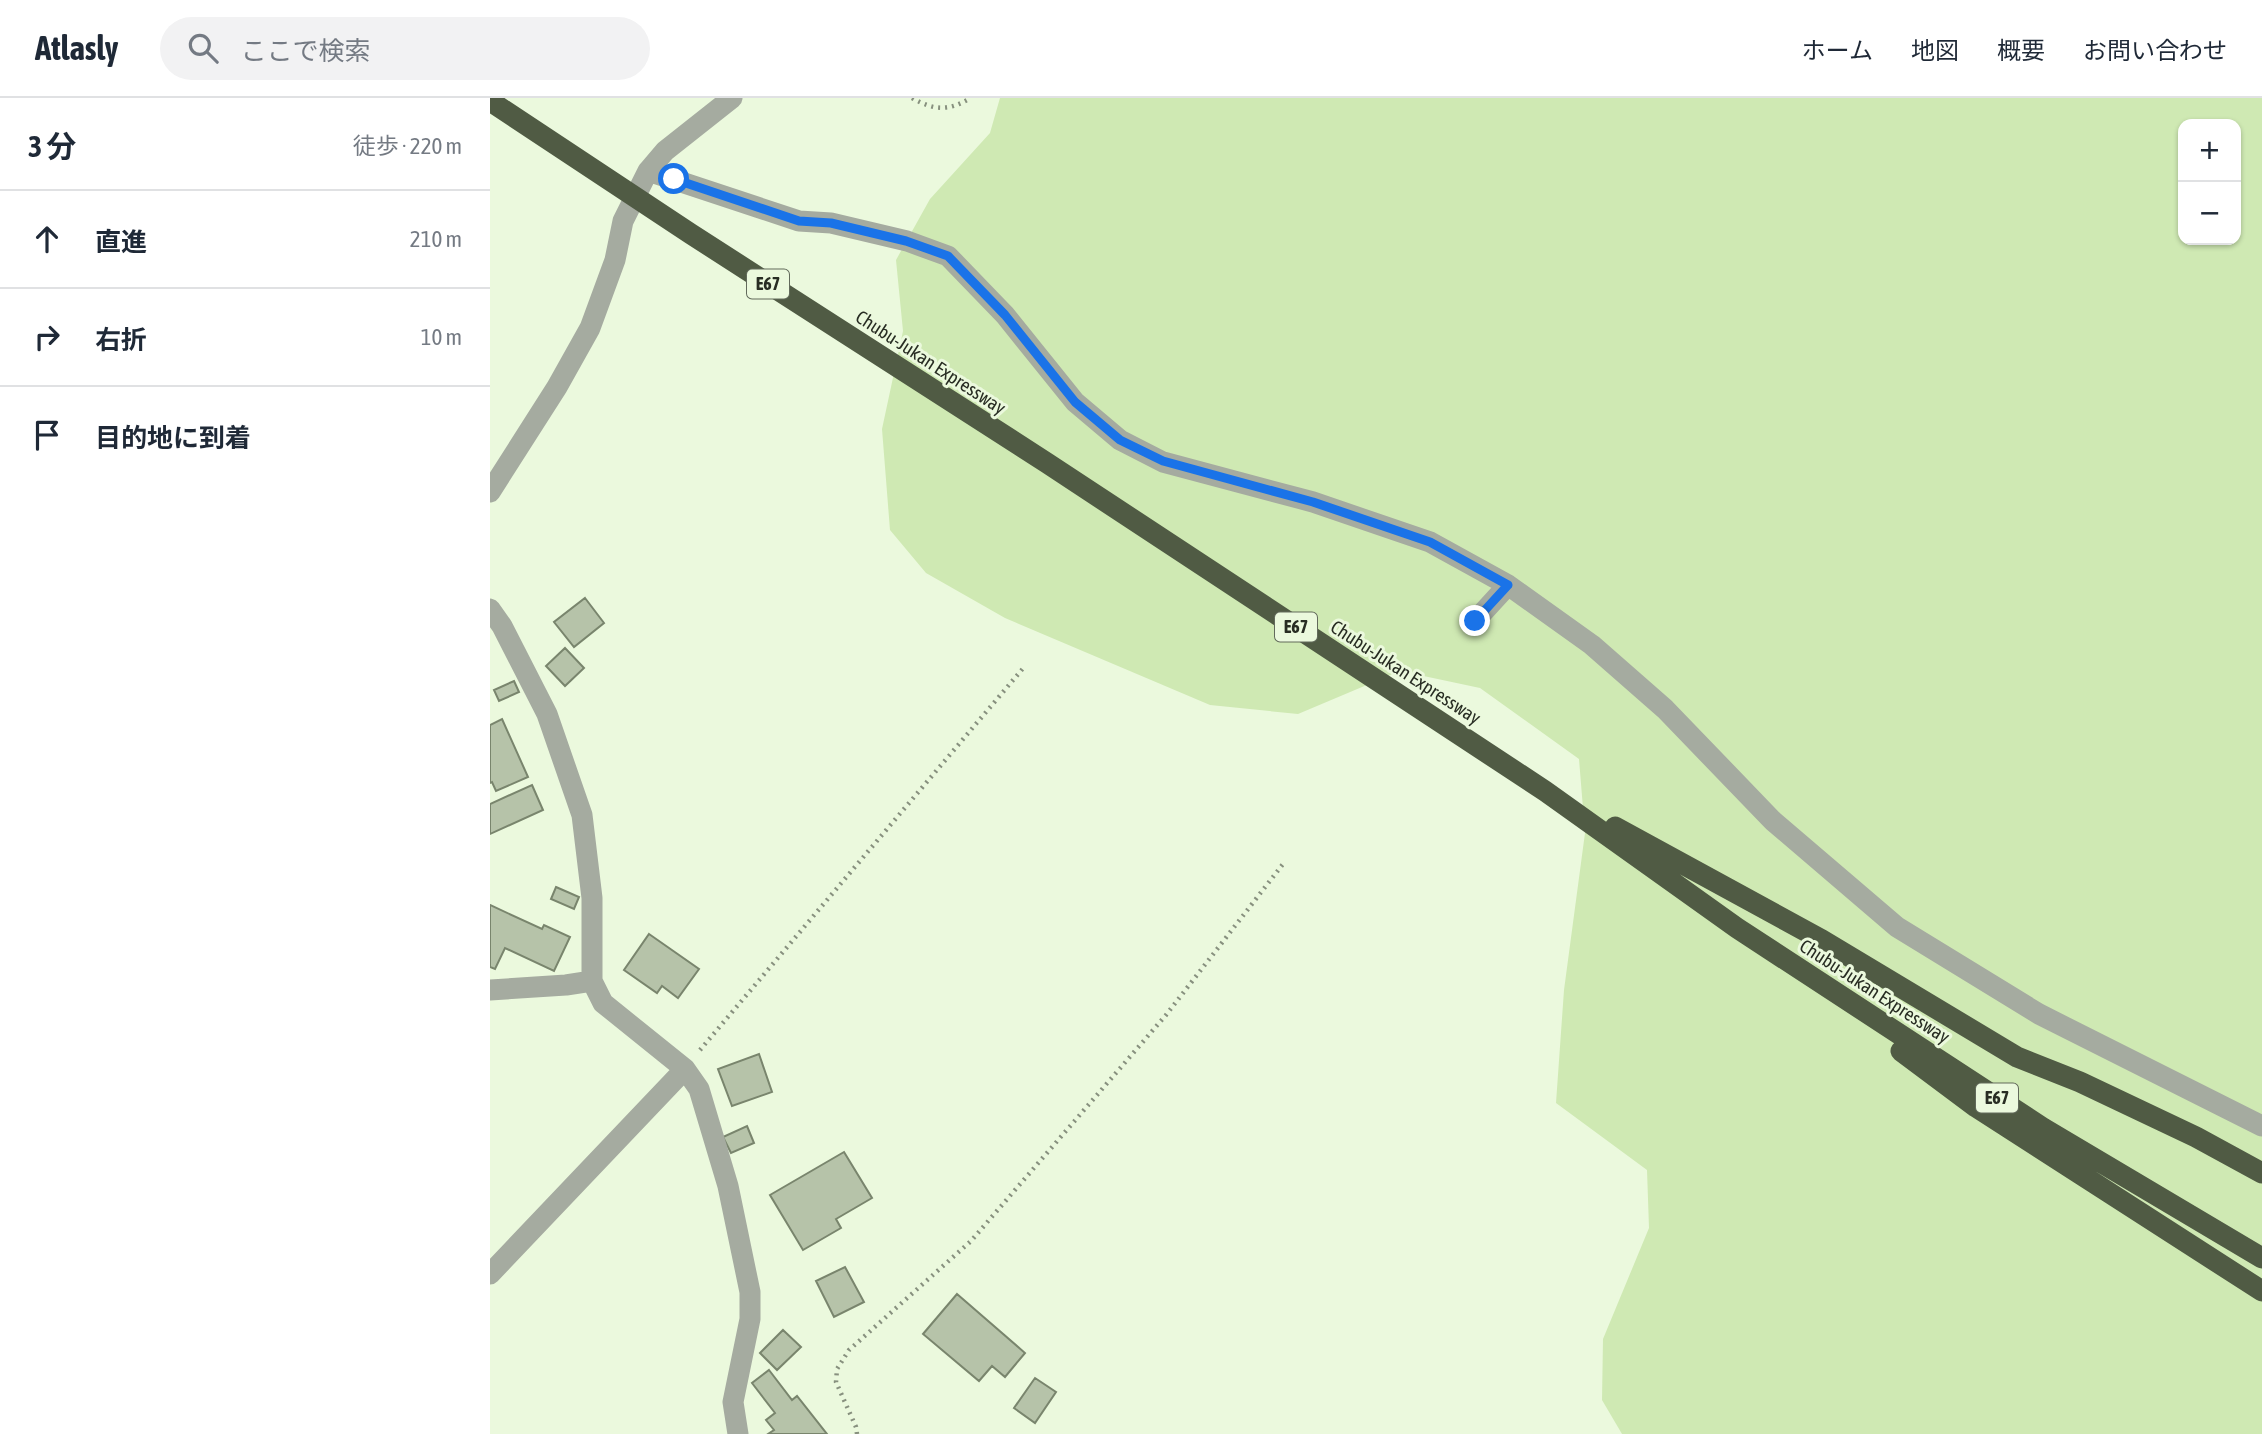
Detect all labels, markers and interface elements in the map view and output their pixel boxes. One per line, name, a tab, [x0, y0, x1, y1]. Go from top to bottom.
search box	[160, 17, 650, 80]
text: Atlasly	[35, 29, 118, 67]
icon: search	[184, 29, 222, 67]
text: ここで検索	[240, 36, 370, 66]
text: ホーム	[1802, 37, 1873, 64]
text: 地図	[1911, 37, 1959, 64]
text: 概要	[1997, 37, 2045, 64]
text: お問い合わせ	[2083, 37, 2227, 64]
map controls	[2178, 119, 2241, 245]
button: +	[2178, 119, 2241, 182]
text: 3 分	[28, 129, 76, 163]
text: 徒歩 · 220 m	[353, 133, 462, 159]
route start	[658, 163, 689, 194]
button: −	[2178, 182, 2241, 245]
icon: ahead	[28, 220, 66, 258]
text: 210 m	[410, 226, 462, 252]
text: 直進	[95, 227, 147, 257]
road number: E67	[747, 270, 789, 299]
street label: Chubu-Jukan Expressway	[852, 305, 1010, 419]
icon: right	[28, 318, 66, 356]
text: 10 m	[421, 324, 462, 350]
text: 右折	[95, 325, 147, 355]
icon: arrive	[28, 416, 66, 454]
text: 目的地に到着	[95, 423, 251, 453]
route end	[1459, 605, 1490, 636]
road number: E67	[1275, 612, 1317, 642]
street label: Chubu-Jukan Expressway	[1327, 615, 1485, 729]
street label: Chubu-Jukan Expressway	[1796, 934, 1954, 1048]
road number: E67	[1976, 1084, 2018, 1113]

